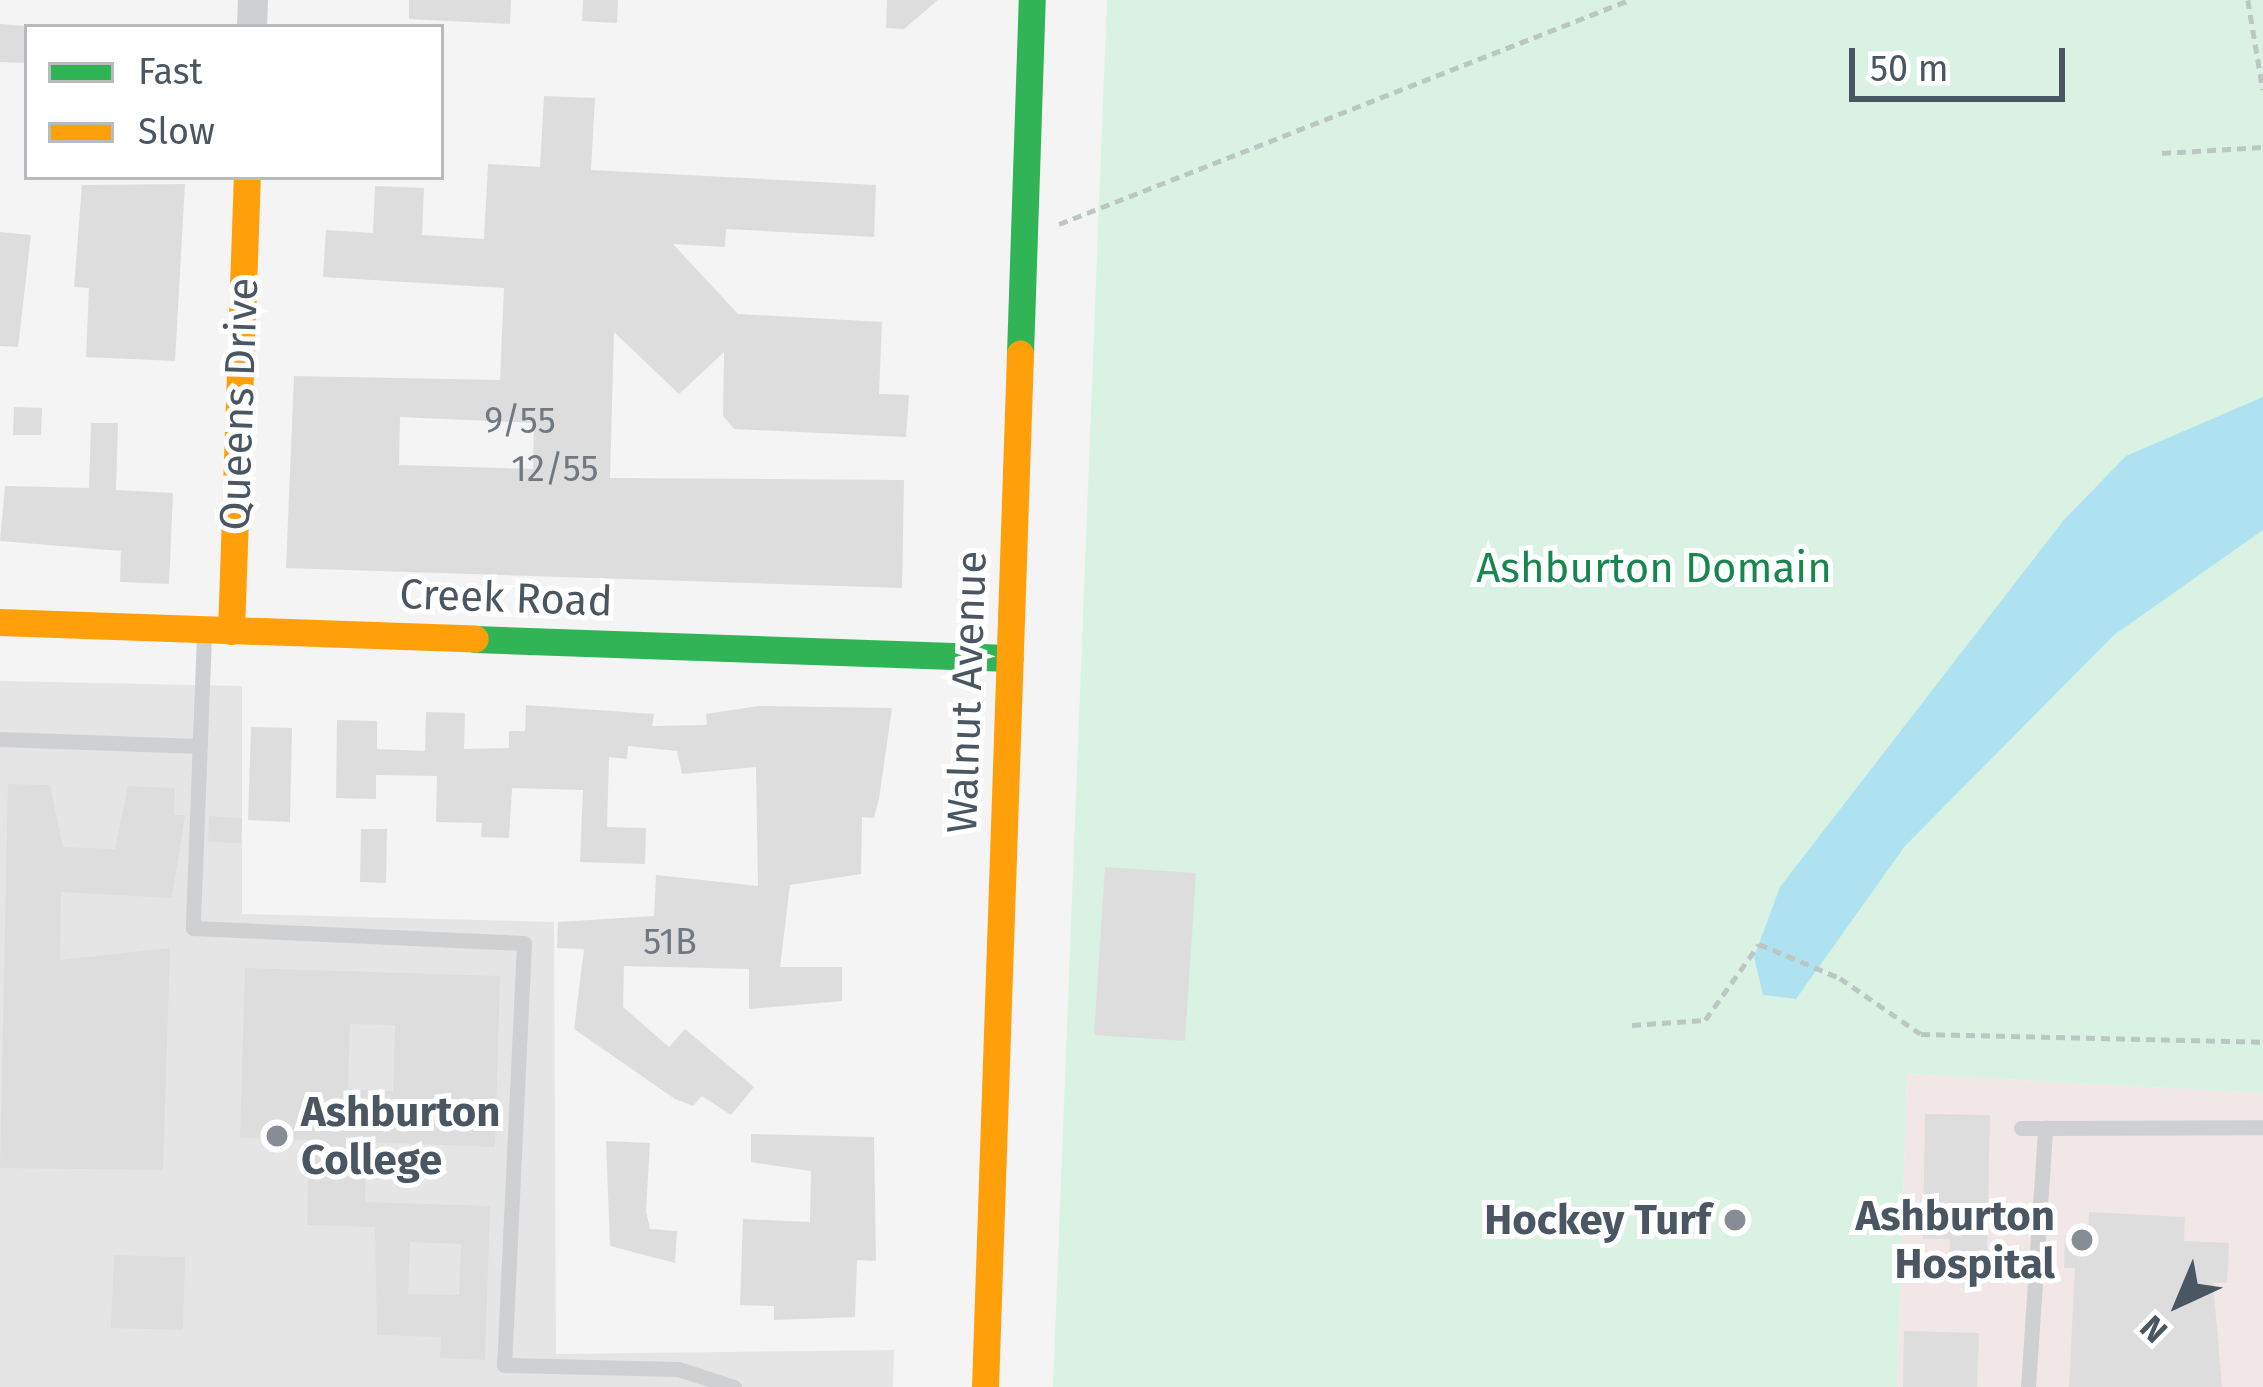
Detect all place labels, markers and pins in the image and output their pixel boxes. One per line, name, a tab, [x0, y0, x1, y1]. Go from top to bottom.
place label: Ashburton College	[301, 1087, 500, 1186]
marker: Ashburton College	[264, 1123, 290, 1149]
place label: Ashburton Hospital	[1856, 1191, 2055, 1290]
place label: Hockey Turf	[1484, 1195, 1711, 1245]
marker: Hockey Turf	[1722, 1207, 1748, 1233]
marker: Ashburton Hospital	[2066, 1224, 2098, 1256]

